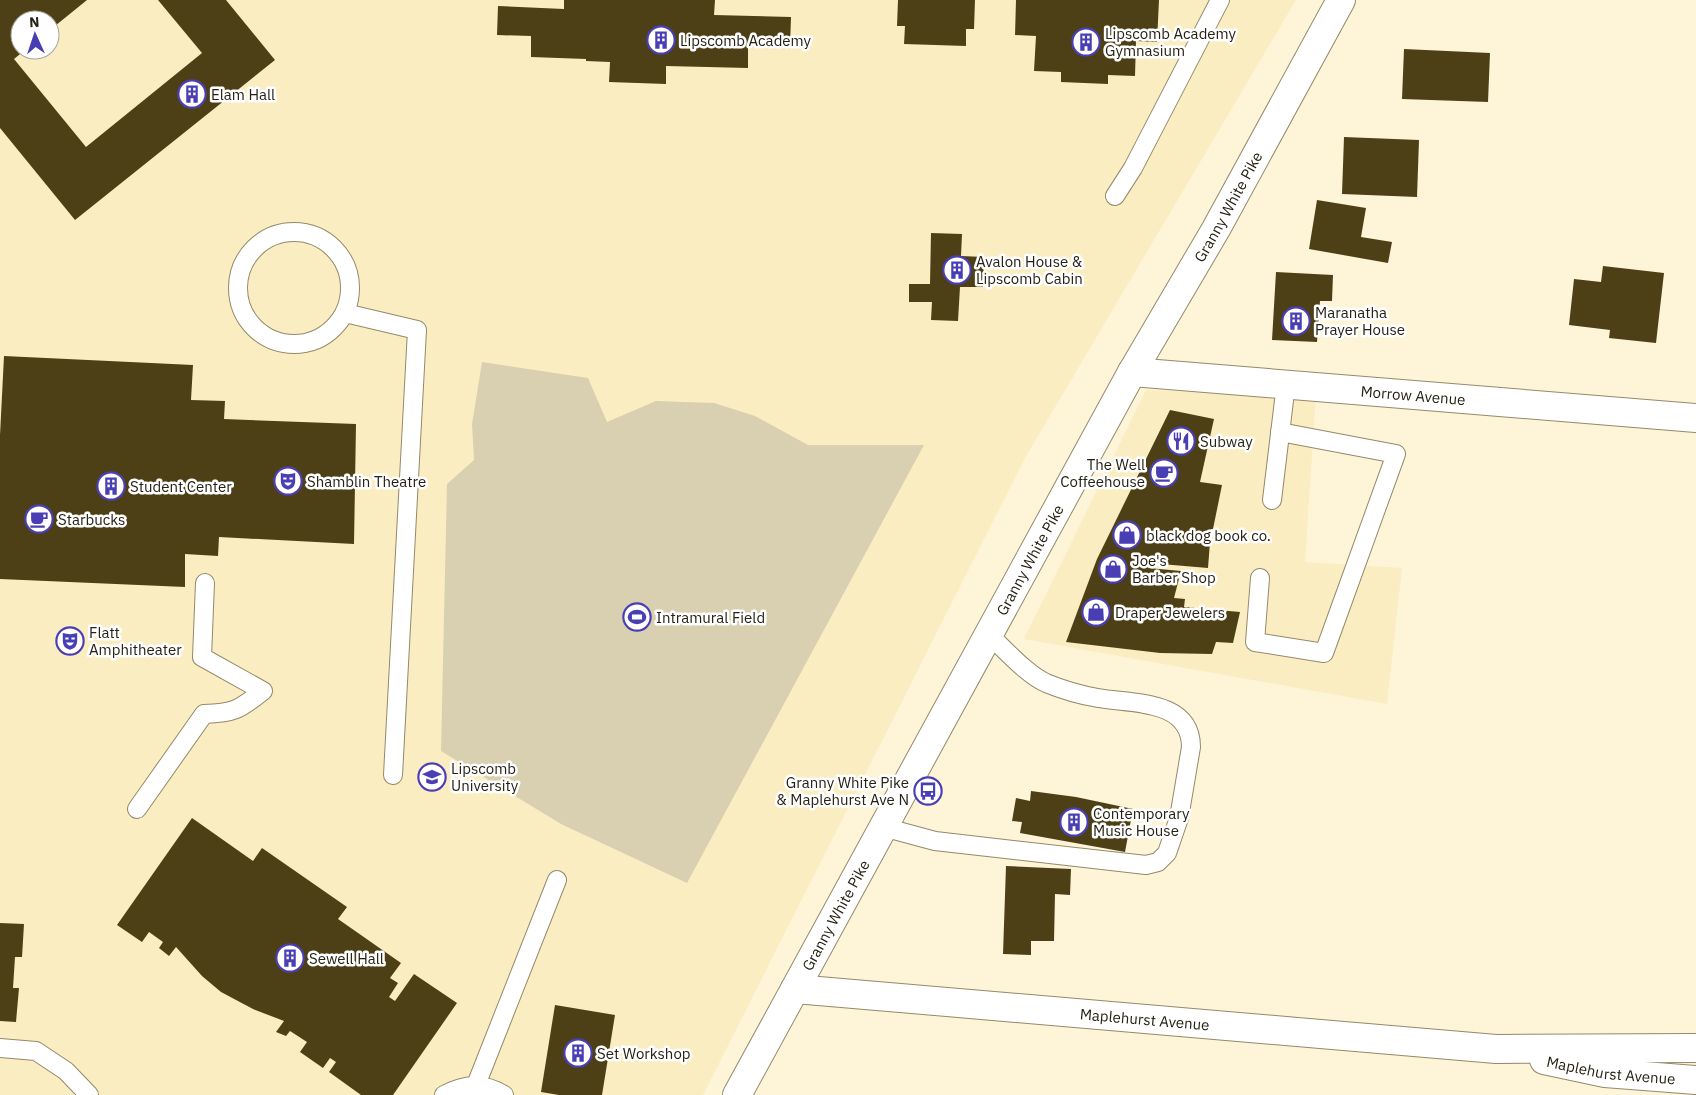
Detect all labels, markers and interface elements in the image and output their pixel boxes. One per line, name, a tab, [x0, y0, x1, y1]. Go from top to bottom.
north arrow	[10, 10, 60, 60]
text: N	[29, 13, 40, 31]
place label: Lipscomb Academy Gymnasium	[1105, 24, 1237, 60]
building icon: Lipscomb Academy	[646, 25, 676, 55]
building icon: Lipscomb Academy Gymnasium	[1071, 27, 1101, 57]
place label: Lipscomb Academy	[680, 31, 812, 50]
building icon: Elam Hall	[177, 79, 207, 109]
place label: Elam Hall	[211, 85, 275, 104]
street label: Granny White Pike	[1189, 148, 1266, 265]
place label: Avalon House & Lipscomb Cabin	[976, 252, 1083, 288]
building icon: Avalon House & Lipscomb Cabin	[942, 255, 972, 285]
place label: Maranatha Prayer House	[1315, 303, 1405, 339]
building icon: Maranatha Prayer House	[1281, 306, 1311, 336]
street label: Morrow Avenue	[1360, 381, 1466, 409]
restaurant icon: Subway	[1166, 426, 1196, 456]
place label: Subway	[1200, 432, 1253, 451]
place label: The Well Coffeehouse	[1060, 455, 1145, 491]
cafe icon: The Well Coffeehouse	[1149, 458, 1179, 488]
theatre icon: Shamblin Theatre	[273, 466, 303, 496]
building icon: Student Center	[96, 471, 126, 501]
place label: Shamblin Theatre	[307, 472, 426, 491]
place label: Student Center	[130, 477, 232, 496]
street label: Granny White Pike	[992, 501, 1067, 618]
cafe icon: Starbucks	[24, 504, 54, 534]
place label: Starbucks	[58, 510, 125, 529]
shop icon: black dog book co.	[1112, 520, 1142, 550]
place label: black dog book co.	[1146, 526, 1271, 545]
place label: Joe's Barber Shop	[1132, 551, 1216, 587]
shop icon: Joe's Barber Shop	[1098, 554, 1128, 584]
shop icon: Draper Jewelers	[1081, 597, 1111, 627]
sports icon: Intramural Field	[622, 602, 652, 632]
place label: Draper Jewelers	[1115, 603, 1225, 622]
place label: Intramural Field	[656, 608, 765, 627]
place label: Flatt Amphitheater	[89, 623, 182, 659]
theatre icon: Flatt Amphitheater	[55, 626, 85, 656]
place label: Lipscomb University	[451, 759, 519, 795]
school or university icon: Lipscomb University	[417, 762, 447, 792]
place label: Granny White Pike & Maplehurst Ave N	[776, 773, 909, 809]
bus stop icon: Granny White Pike & Maplehurst Ave N	[913, 776, 943, 806]
place label: Contemporary Music House	[1093, 804, 1190, 840]
building icon: Contemporary Music House	[1059, 807, 1089, 837]
street label: Granny White Pike	[797, 856, 873, 974]
building icon: Sewell Hall	[275, 943, 305, 973]
place label: Sewell Hall	[309, 949, 384, 968]
street label: Maplehurst Avenue	[1079, 1004, 1210, 1034]
building icon: Set Workshop	[563, 1038, 593, 1068]
place label: Set Workshop	[597, 1044, 690, 1063]
street label: Maplehurst Avenue	[1545, 1051, 1676, 1088]

